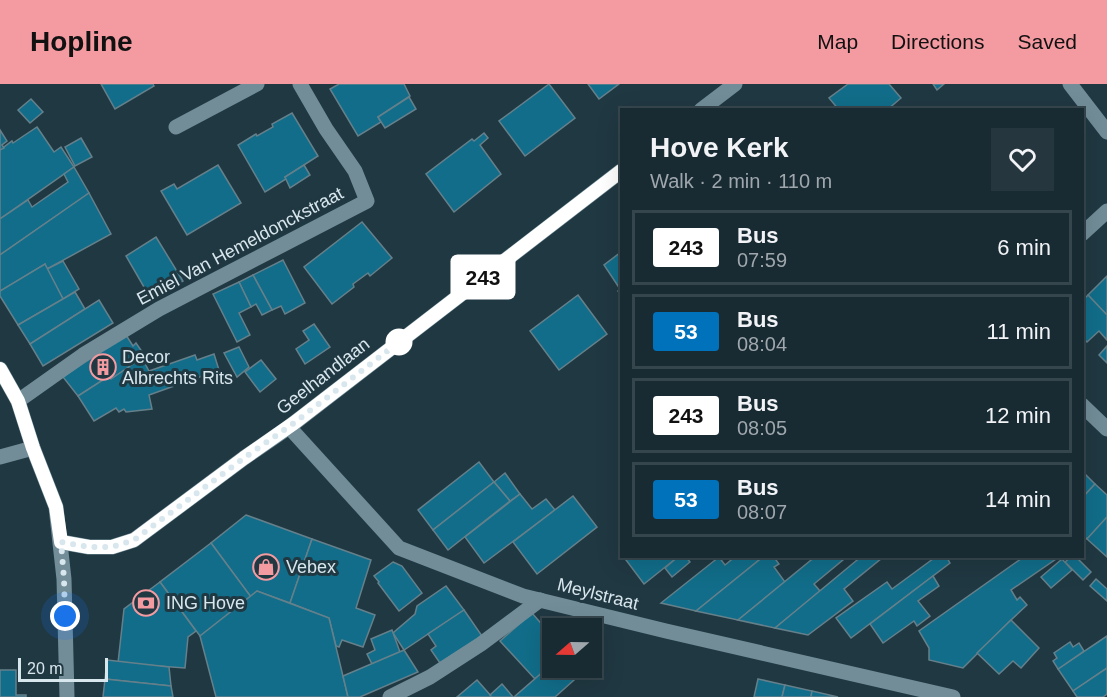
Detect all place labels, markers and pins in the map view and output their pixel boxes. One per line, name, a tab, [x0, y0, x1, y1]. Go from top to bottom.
unlabelled marker	[386, 329, 412, 355]
place label: Decor Albrechts Rits	[122, 347, 233, 388]
building icon: Decor Albrechts Rits	[88, 352, 118, 382]
shop icon: Vebex	[251, 552, 281, 582]
place label: Vebex	[286, 557, 336, 577]
bank icon: ING Hove	[131, 588, 161, 618]
place label: ING Hove	[166, 593, 245, 613]

